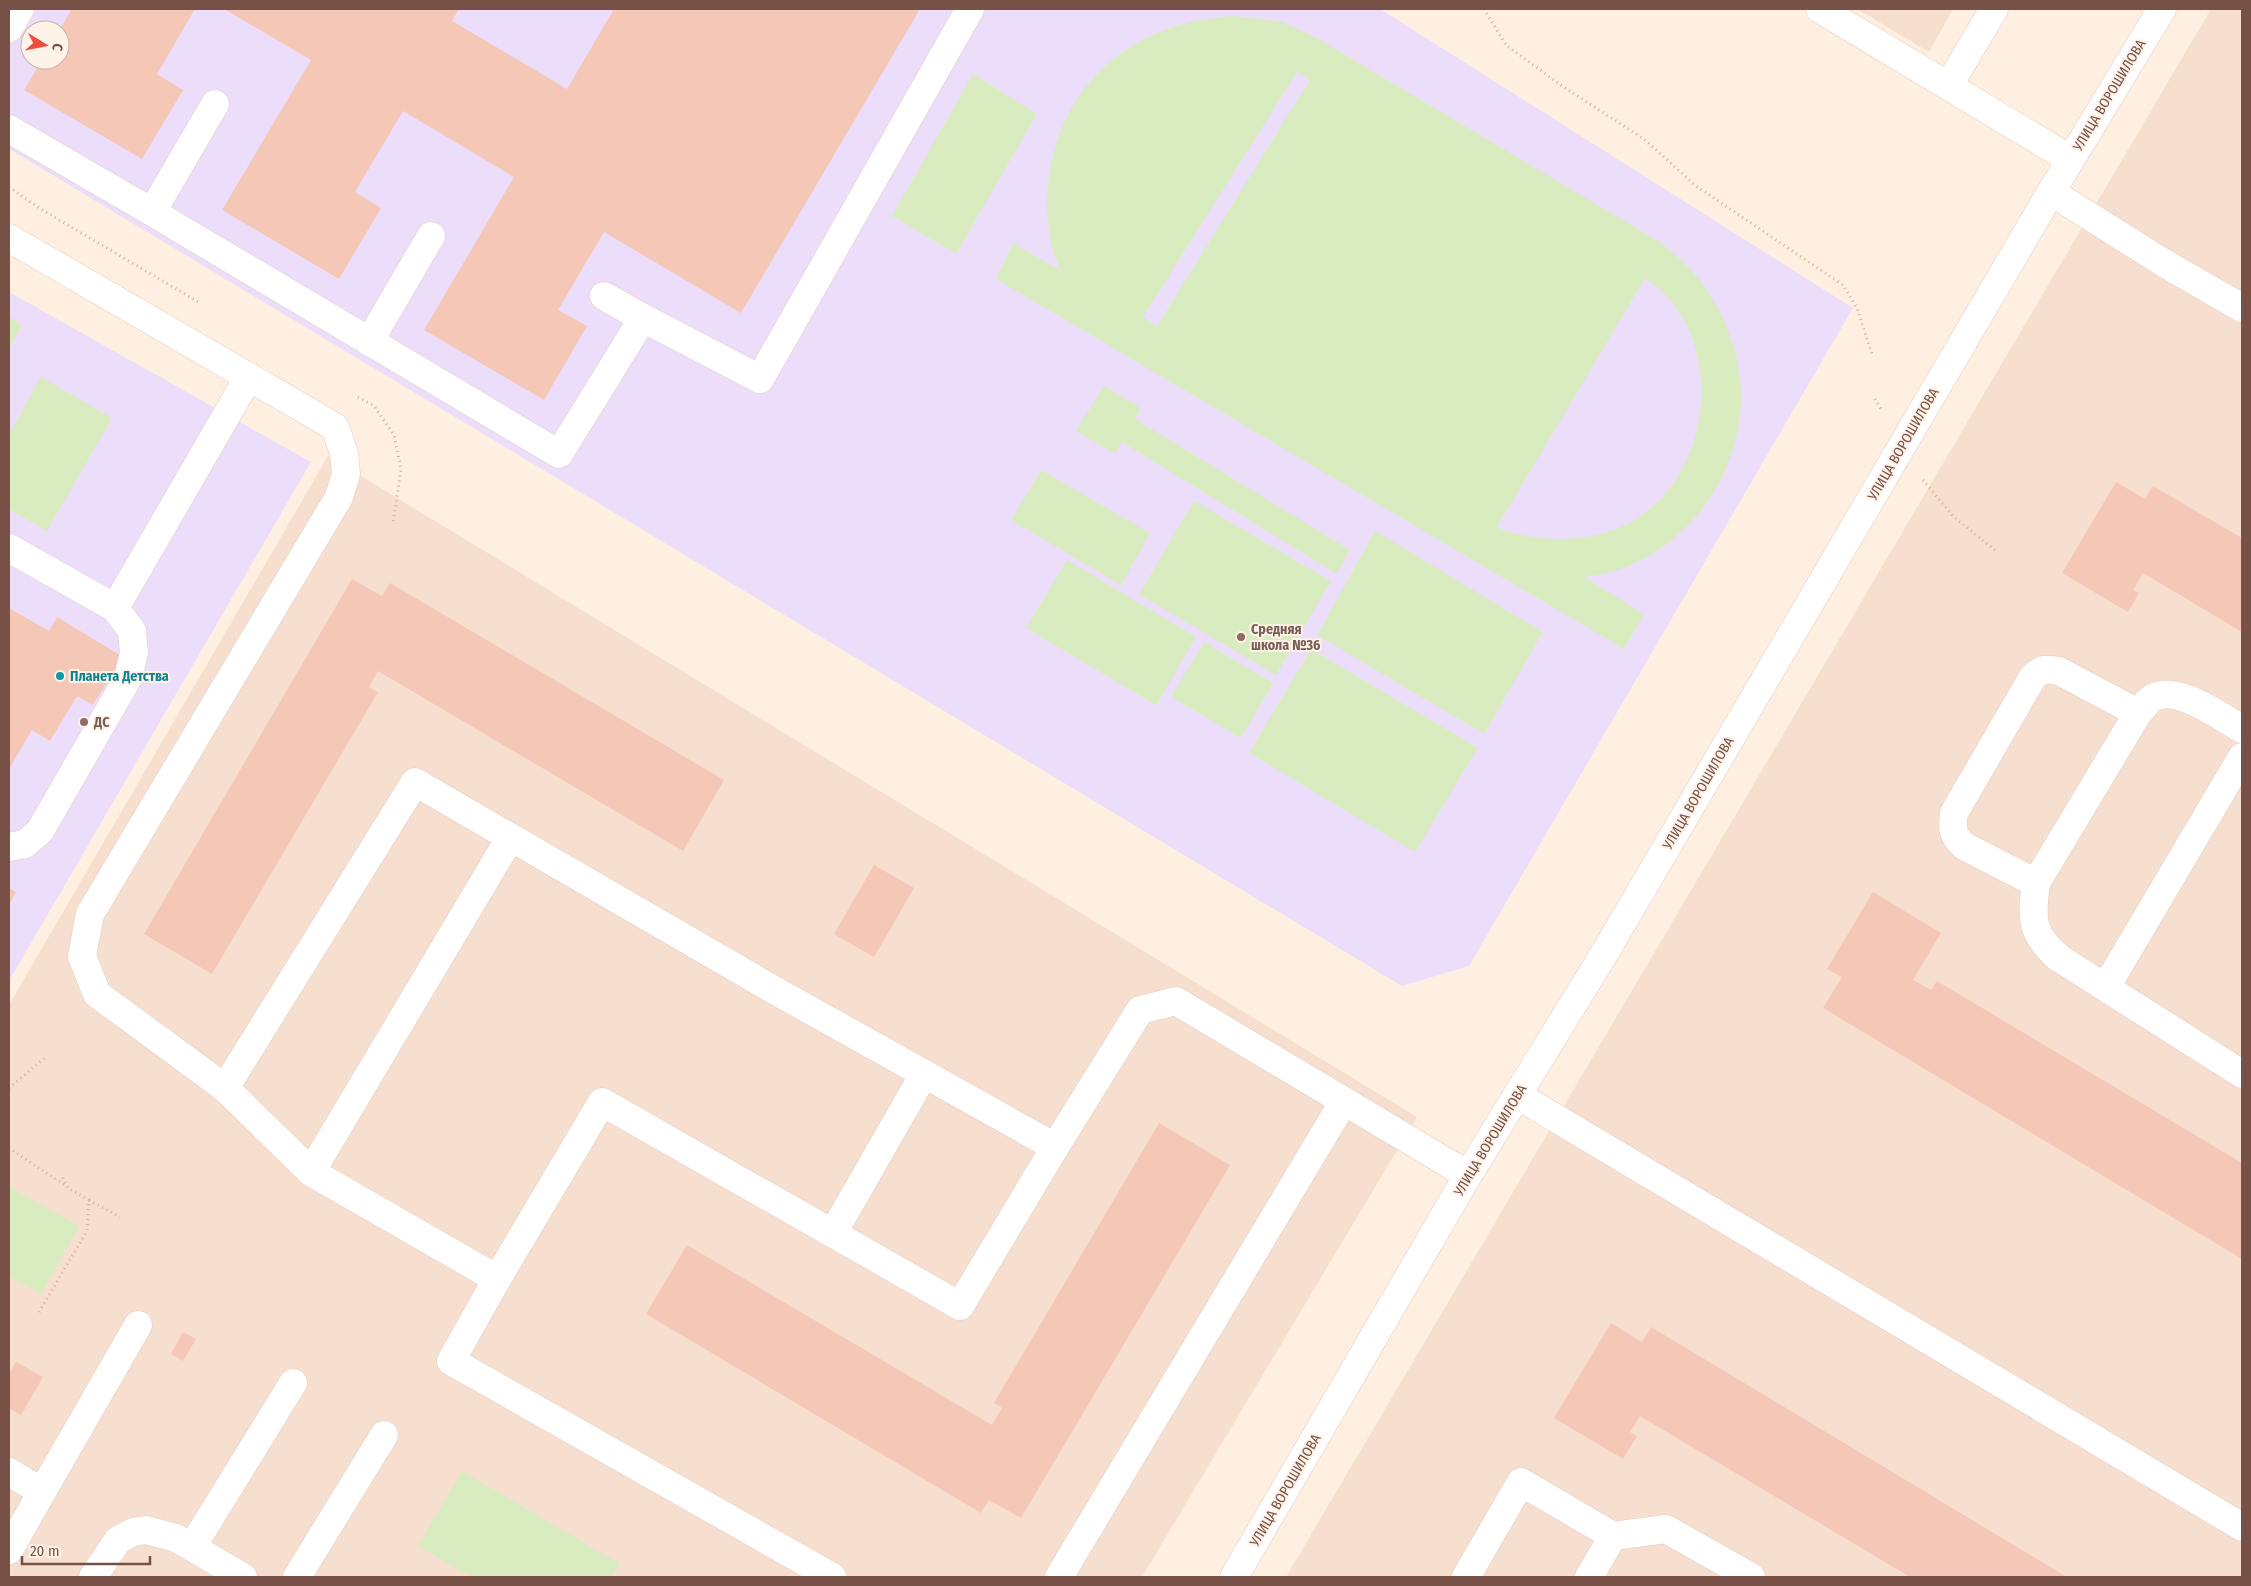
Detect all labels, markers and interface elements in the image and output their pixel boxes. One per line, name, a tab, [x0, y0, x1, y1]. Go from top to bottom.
north arrow	[20, 20, 70, 70]
street label: УЛИЦА ВОРОШИЛОВА	[2069, 36, 2150, 155]
text: С	[48, 42, 66, 53]
street label: УЛИЦА ВОРОШИЛОВА	[1864, 385, 1943, 504]
place label: Средняя школа №36	[1251, 621, 1320, 654]
marker: Средняя школа №36	[1235, 631, 1247, 643]
place label: Планета Детства	[70, 668, 169, 685]
marker: Планета Детства	[54, 670, 66, 682]
place label: ДС	[93, 714, 110, 731]
marker: ДС	[78, 716, 90, 728]
street label: УЛИЦА ВОРОШИЛОВА	[1659, 734, 1738, 853]
street label: УЛИЦА ВОРОШИЛОВА	[1450, 1081, 1531, 1200]
street label: УЛИЦА ВОРОШИЛОВА	[1246, 1431, 1325, 1550]
scale bar	[22, 1534, 150, 1566]
text: 20 m	[30, 1542, 60, 1560]

